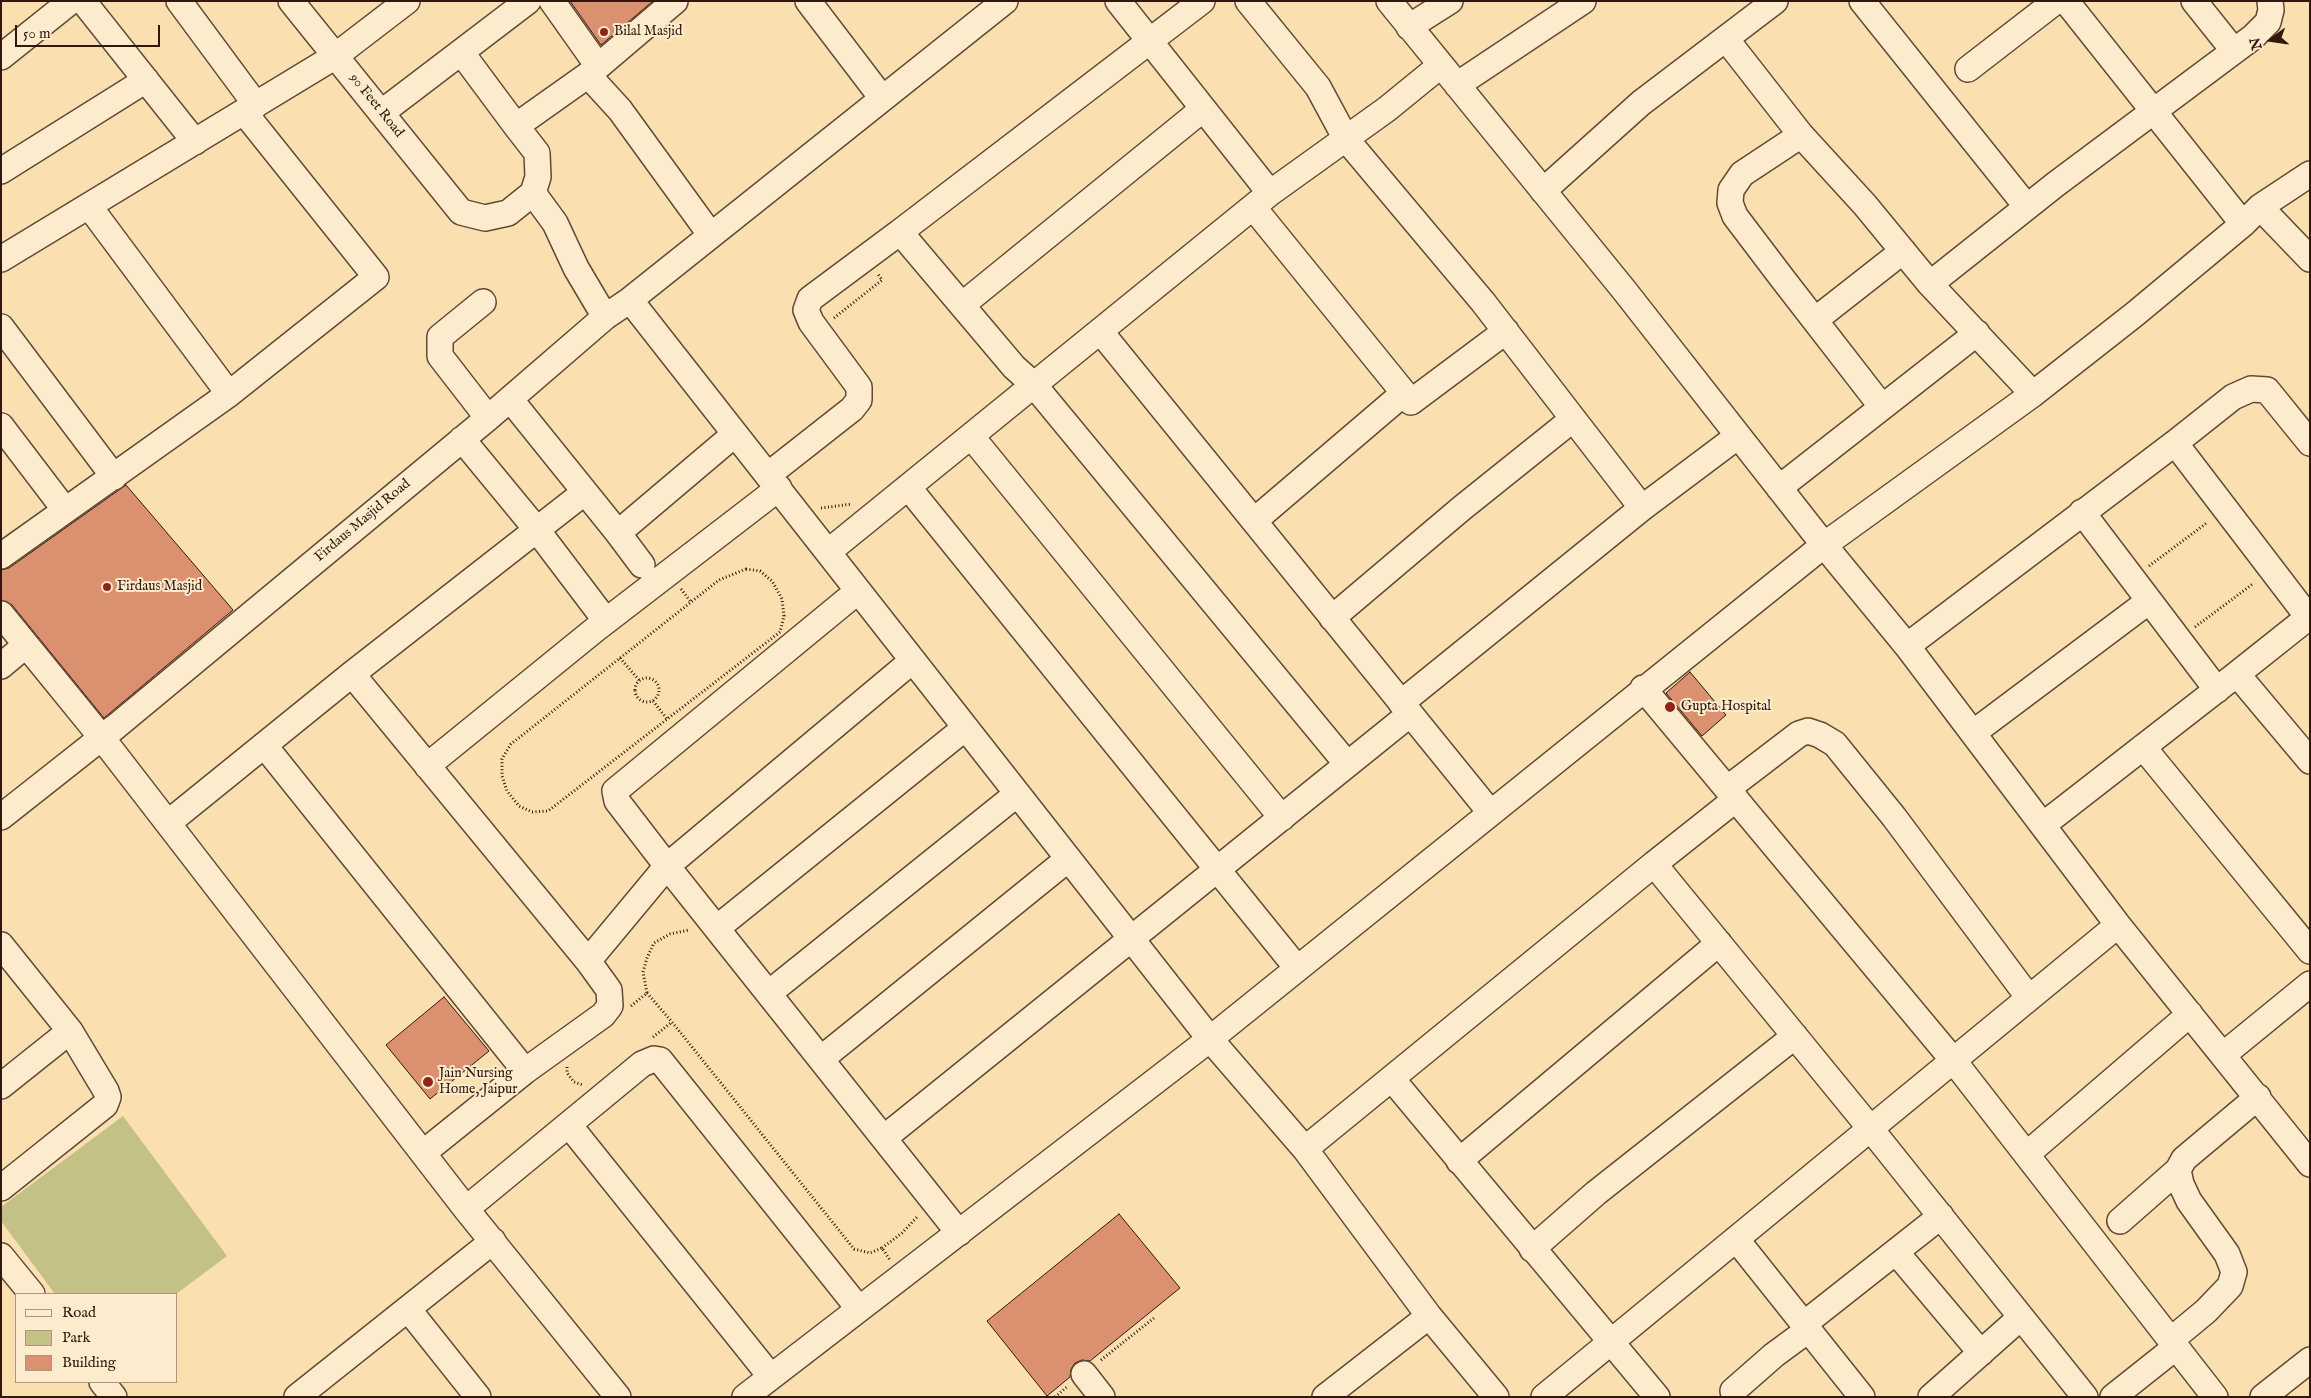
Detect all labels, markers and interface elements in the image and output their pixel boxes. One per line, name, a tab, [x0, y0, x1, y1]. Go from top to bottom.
scale bar	[18, 15, 162, 47]
north arrow	[2246, 15, 2296, 65]
text: 50 m	[23, 24, 51, 43]
place label: Bilal Masjid	[614, 24, 682, 40]
marker: Bilal Masjid	[598, 26, 610, 38]
text: N	[2246, 36, 2267, 52]
street label: 90 Feet Road	[345, 71, 407, 141]
street label: Firdaus Masjid Road	[312, 476, 414, 566]
place label: Firdaus Masjid	[117, 579, 202, 595]
marker: Firdaus Masjid	[101, 581, 113, 593]
place label: Gupta Hospital	[1681, 699, 1771, 715]
marker: Gupta Hospital	[1663, 700, 1677, 714]
place label: Jain Nursing Home, Jaipur	[439, 1066, 517, 1098]
marker: Jain Nursing Home, Jaipur	[421, 1075, 435, 1089]
legend	[15, 1293, 178, 1383]
text: Road	[62, 1303, 96, 1322]
text: Park	[62, 1328, 91, 1347]
text: Building	[62, 1353, 116, 1372]

